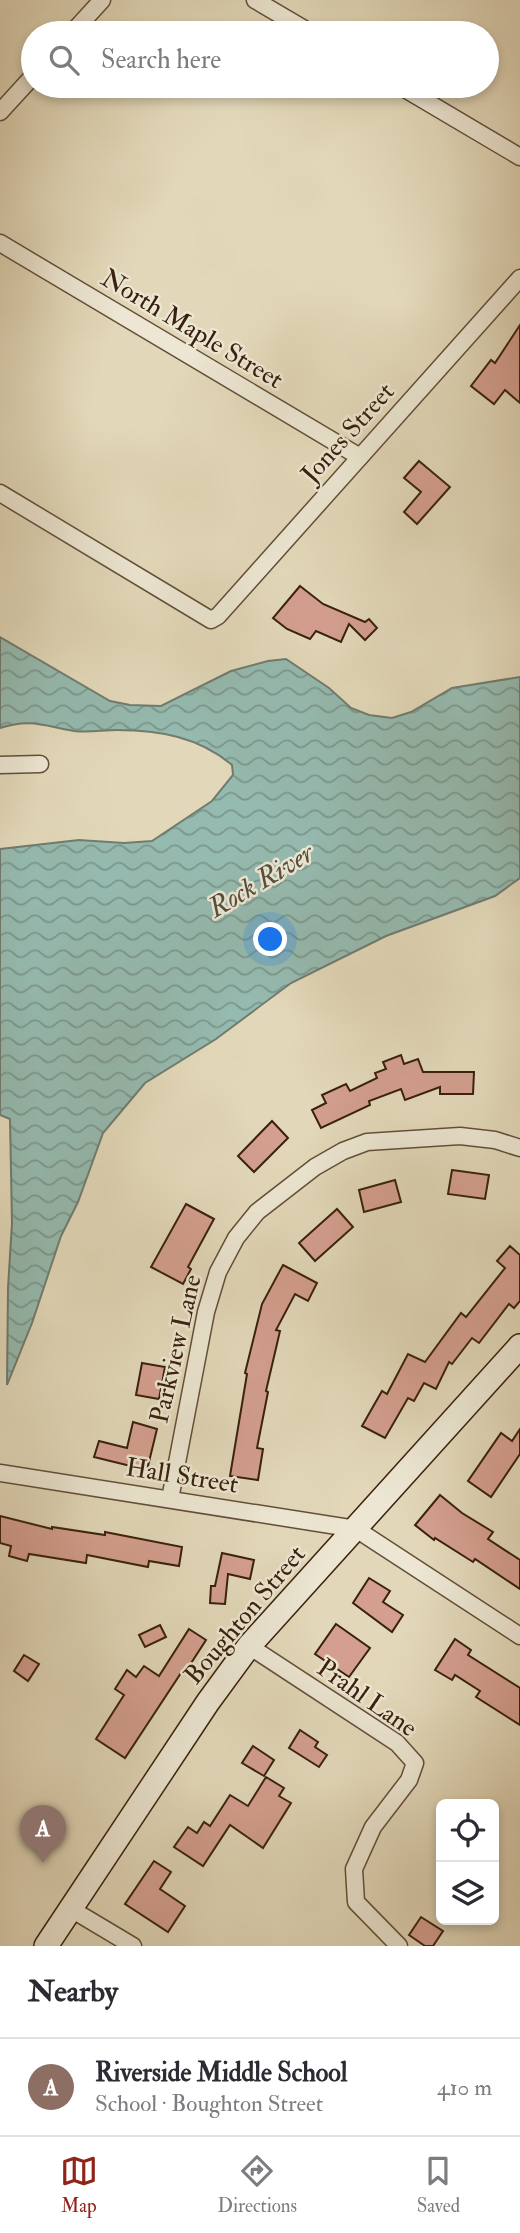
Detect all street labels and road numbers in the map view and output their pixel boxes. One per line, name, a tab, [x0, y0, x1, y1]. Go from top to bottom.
street label: North Maple Street	[95, 262, 289, 397]
street label: Jones Street	[294, 376, 401, 490]
street label: Parkview Lane	[143, 1271, 209, 1426]
street label: Hall Street	[123, 1451, 241, 1501]
street label: Boughton Street	[178, 1539, 312, 1691]
street label: Prahl Lane	[311, 1652, 423, 1744]

